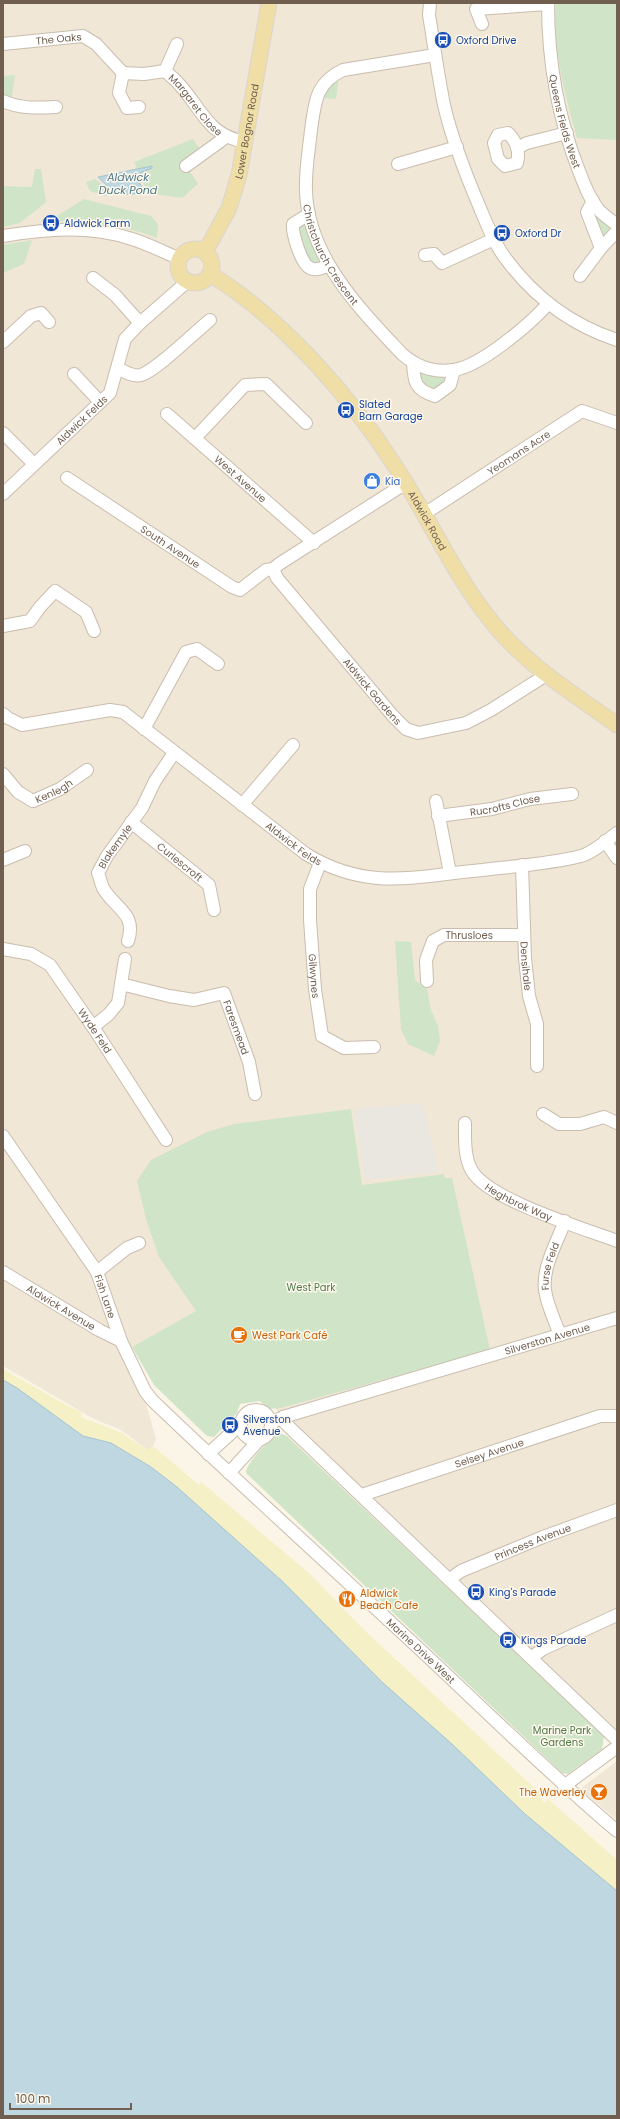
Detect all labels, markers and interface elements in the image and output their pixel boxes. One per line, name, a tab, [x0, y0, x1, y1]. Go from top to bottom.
street label: The Oaks	[35, 29, 82, 48]
bus stop icon: Oxford Drive	[433, 30, 453, 50]
place label: Oxford Drive	[456, 33, 517, 48]
street label: Margaret Close	[166, 70, 226, 139]
street label: Queens Fields West	[546, 73, 585, 171]
street label: Lower Bognor Road	[231, 83, 262, 181]
water label: Aldwick Duck Pond	[99, 169, 158, 198]
street label: Christchurch Crescent	[300, 203, 363, 308]
bus stop icon: Aldwick Farm	[41, 213, 61, 233]
place label: Aldwick Farm	[64, 216, 130, 231]
bus stop icon: Oxford Dr	[492, 223, 512, 243]
place label: Oxford Dr	[515, 226, 562, 241]
street label: Aldwick Felds	[52, 392, 111, 448]
place label: Slated Barn Garage	[359, 397, 423, 424]
bus stop icon: Slated Barn Garage	[336, 400, 356, 420]
street label: Yeomans Acre	[484, 426, 553, 478]
street label: West Avenue	[211, 452, 270, 506]
shop icon: Kia	[362, 471, 382, 491]
place label: Kia	[385, 474, 400, 489]
street label: Aldwick Road	[405, 488, 451, 553]
street label: South Avenue	[138, 521, 203, 572]
street label: Aldwick Gardens	[340, 655, 405, 728]
street label: Kenlegh	[33, 775, 76, 807]
street label: Rucrofts Close	[469, 790, 541, 819]
street label: Aldwick Felds	[262, 818, 324, 869]
street label: Blakemyle	[94, 821, 136, 871]
street label: Curlescroft	[154, 838, 206, 885]
street label: Thrusloes	[445, 928, 493, 943]
street label: Densihale	[517, 941, 536, 991]
street label: Gilwynes	[305, 953, 324, 999]
street label: Faresmead	[220, 998, 253, 1057]
street label: Wyde Feld	[75, 1005, 116, 1056]
street label: Heghbrok Way	[482, 1179, 555, 1225]
street label: Furse Feld	[537, 1240, 563, 1291]
street label: Fish Lane	[91, 1272, 120, 1320]
park label: West Park	[287, 1280, 336, 1295]
street label: Aldwick Avenue	[24, 1281, 99, 1334]
street label: Silverston Avenue	[503, 1319, 592, 1358]
cafe icon: West Park Café	[229, 1325, 249, 1345]
place label: West Park Café	[252, 1328, 328, 1343]
place label: Silverston Avenue	[243, 1412, 291, 1439]
bus stop icon: Silverston Avenue	[220, 1415, 240, 1435]
street label: Selsey Avenue	[453, 1434, 526, 1471]
street label: Princess Avenue	[492, 1520, 573, 1564]
bus stop icon: King's Parade	[466, 1582, 486, 1602]
place label: King's Parade	[489, 1585, 556, 1600]
place label: Aldwick Beach Cafe	[360, 1586, 418, 1613]
restaurant icon: Aldwick Beach Cafe	[337, 1589, 357, 1609]
street label: Marine Drive West	[383, 1615, 459, 1687]
bus stop icon: Kings Parade	[498, 1630, 518, 1650]
place label: Kings Parade	[521, 1633, 587, 1648]
park label: Marine Park Gardens	[533, 1723, 592, 1750]
bar icon: The Waverley	[589, 1782, 609, 1802]
place label: The Waverley	[519, 1785, 586, 1800]
scale bar	[10, 2085, 131, 2111]
text: 100 m	[16, 2090, 50, 2107]

